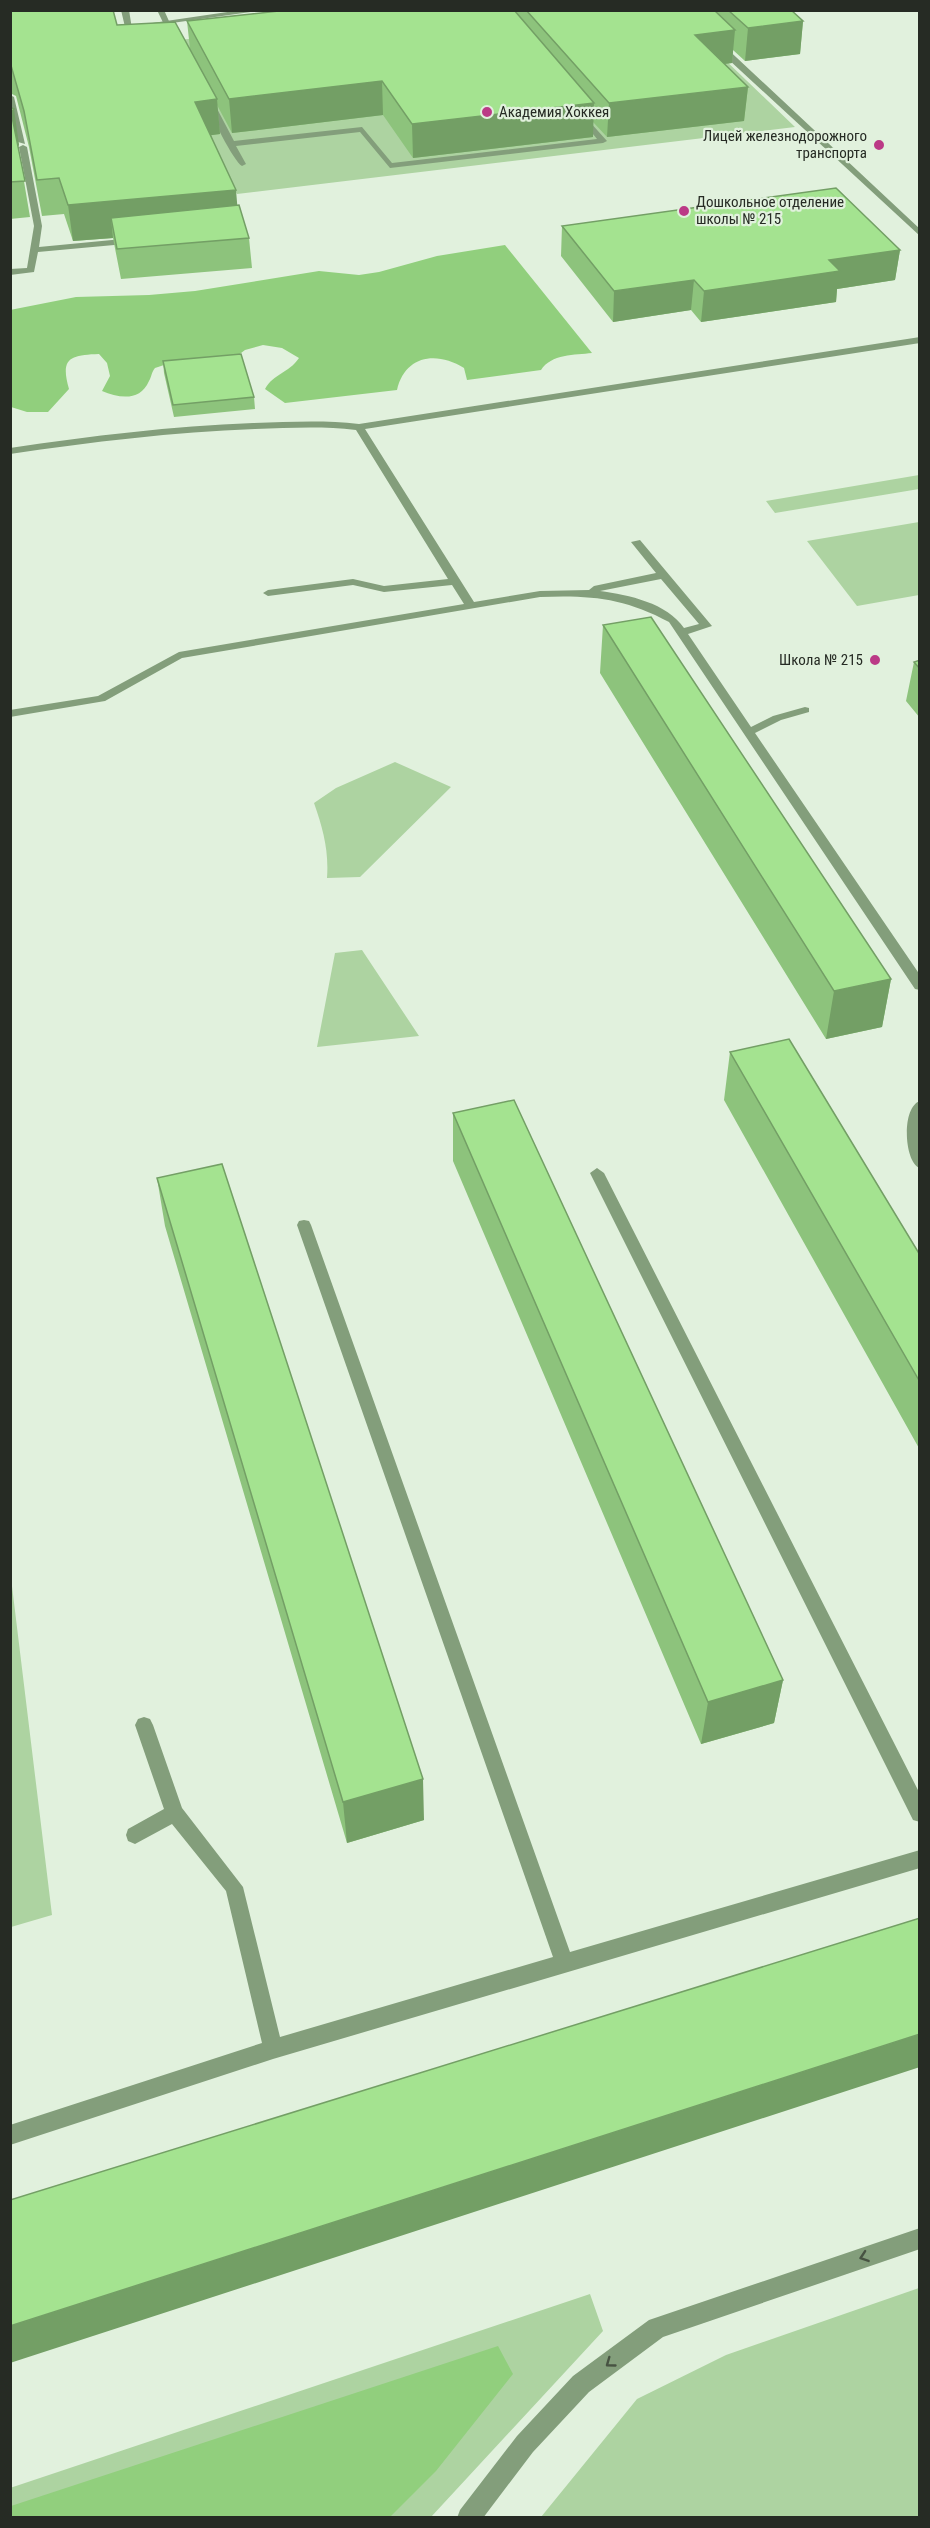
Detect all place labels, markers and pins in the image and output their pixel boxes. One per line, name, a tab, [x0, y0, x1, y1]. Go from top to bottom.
place label: Академия Хоккея	[499, 103, 609, 121]
marker: Академия Хоккея	[480, 105, 494, 119]
place label: Лицей железнодорожного транспорта	[703, 127, 867, 162]
marker: Лицей железнодорожного транспорта	[872, 138, 886, 152]
place label: Дошкольное отделение школы № 215	[696, 193, 844, 228]
marker: Дошкольное отделение школы № 215	[677, 204, 691, 218]
place label: Школа № 215	[779, 651, 863, 669]
marker: Школа № 215	[868, 653, 882, 667]

